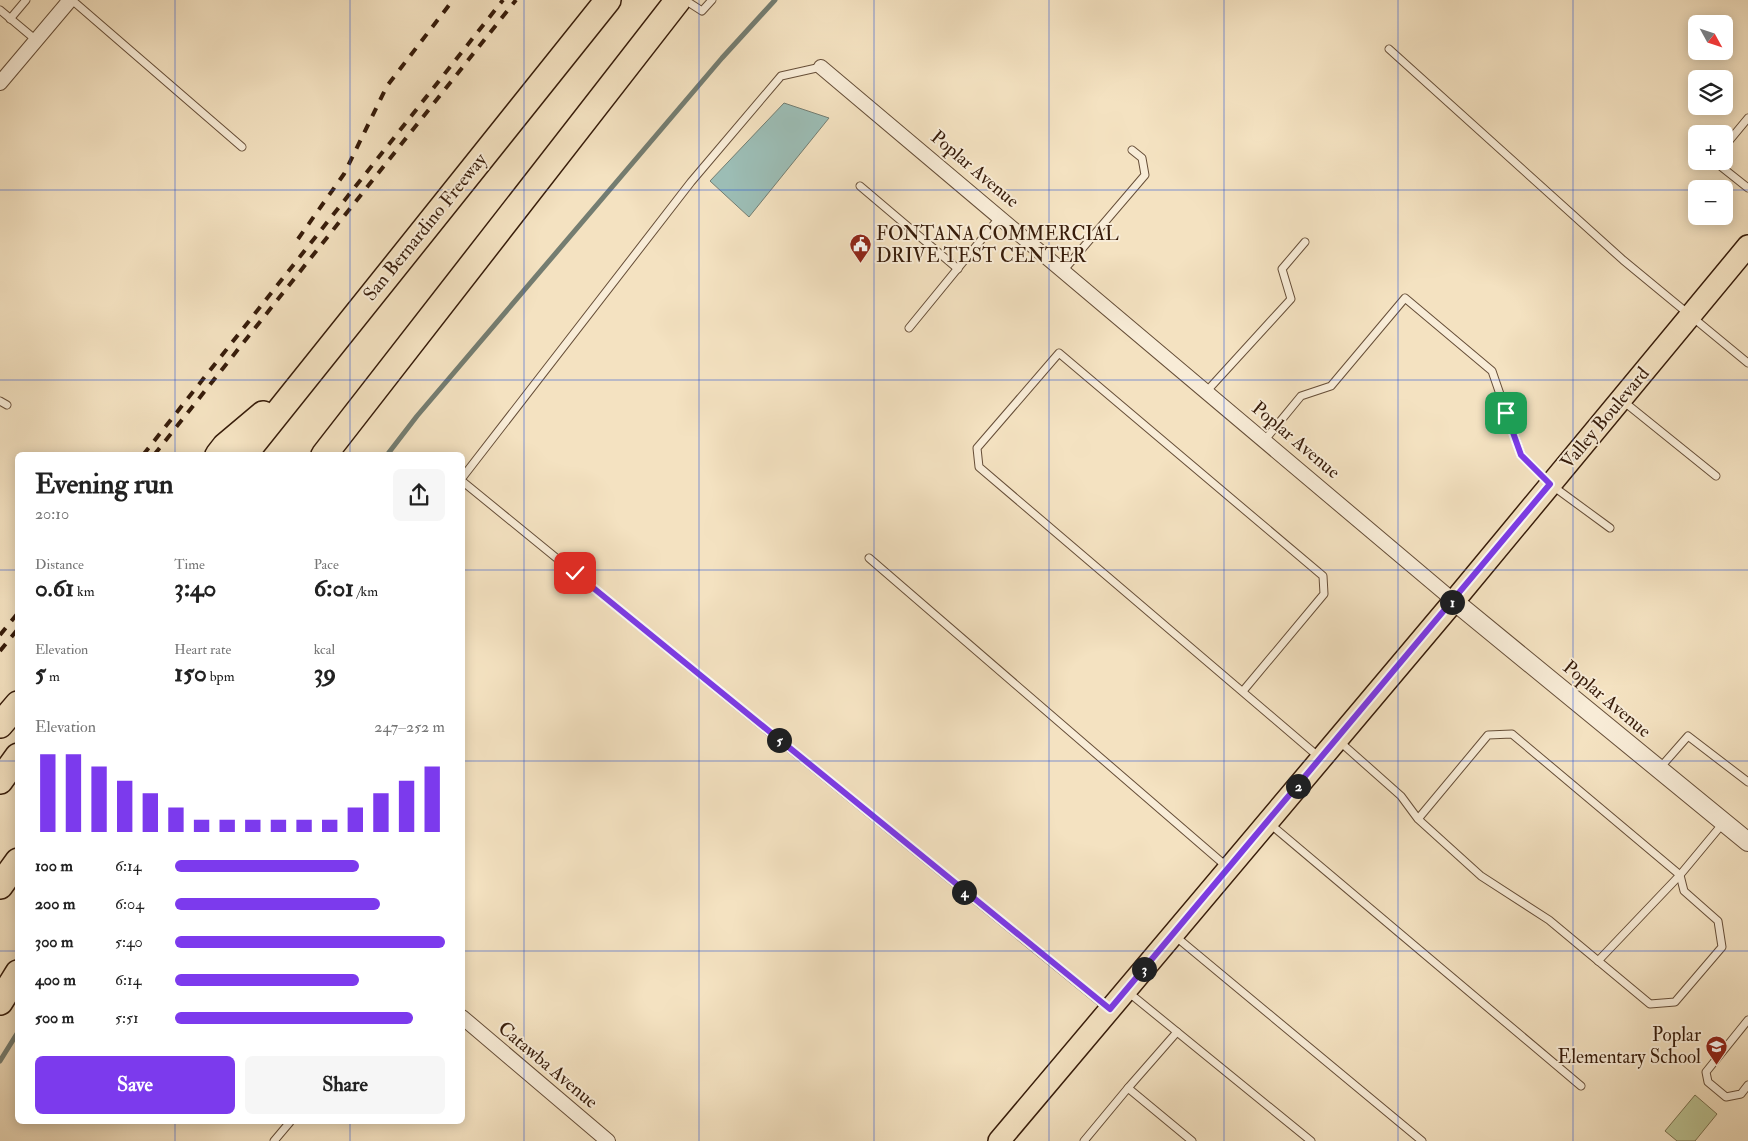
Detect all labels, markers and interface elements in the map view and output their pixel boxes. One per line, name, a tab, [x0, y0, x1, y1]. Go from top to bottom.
north arrow	[1688, 15, 1732, 60]
map controls	[1688, 15, 1733, 225]
button: layers	[1688, 70, 1733, 115]
street label: Poplar Avenue	[925, 125, 1024, 214]
button: +	[1688, 125, 1733, 170]
street label: San Bernardino Freeway	[358, 148, 492, 306]
button: −	[1688, 180, 1733, 225]
place label: FONTANA COMMERCIAL DRIVE TEST CENTER	[876, 222, 1119, 268]
public building icon: FONTANA COMMERCIAL DRIVE TEST CENTER	[848, 233, 872, 264]
street label: Valley Boulevard	[1555, 362, 1655, 474]
pin	[1485, 392, 1527, 434]
street label: Poplar Avenue	[1246, 396, 1345, 485]
icon: arrive	[1492, 399, 1520, 427]
text: Evening run	[35, 467, 173, 502]
button: share	[393, 469, 445, 521]
text: 20:10	[35, 504, 69, 524]
pin	[554, 552, 596, 594]
text: Distance	[35, 556, 84, 573]
text: Time	[174, 556, 205, 573]
text: Pace	[314, 556, 339, 573]
icon: check	[561, 559, 589, 587]
text: 0.61	[35, 573, 74, 604]
text: 3:40	[174, 573, 216, 604]
text: 6:01	[314, 573, 354, 604]
text: km	[74, 583, 95, 600]
text: /km	[354, 583, 378, 600]
pin: 1	[1440, 590, 1464, 614]
text: 1	[1450, 594, 1455, 611]
text: Elevation	[35, 641, 88, 658]
text: Heart rate	[174, 641, 231, 658]
text: kcal	[314, 641, 335, 658]
street label: Poplar Avenue	[1557, 655, 1656, 744]
text: 5	[35, 658, 46, 689]
text: 150	[174, 658, 207, 689]
text: 39	[314, 658, 336, 689]
text: m	[46, 668, 60, 685]
text: bpm	[207, 668, 235, 685]
text: Elevation	[35, 717, 96, 737]
text: 247–252 m	[374, 717, 445, 737]
pin: 5	[766, 728, 792, 752]
text: 5	[776, 732, 783, 749]
pin: 2	[1286, 774, 1310, 798]
text: 2	[1295, 778, 1302, 795]
text: 100 m	[35, 856, 73, 876]
text: 6:14	[115, 856, 141, 876]
pin: 4	[952, 880, 976, 904]
text: 4	[961, 884, 968, 901]
text: 200 m	[35, 894, 75, 914]
text: 6:04	[115, 894, 144, 914]
text: 300 m	[35, 932, 73, 952]
text: 5:40	[115, 932, 143, 952]
pin: 3	[1132, 956, 1156, 982]
text: 3	[1142, 961, 1147, 978]
text: 400 m	[35, 970, 76, 990]
text: 6:14	[115, 970, 141, 990]
text: 500 m	[35, 1008, 74, 1028]
text: 5:51	[115, 1008, 139, 1028]
street label: Catawba Avenue	[493, 1016, 603, 1114]
place label: Poplar Elementary School	[1558, 1023, 1701, 1069]
school or university icon: Poplar Elementary School	[1705, 1034, 1729, 1065]
button: Save	[35, 1056, 235, 1114]
button: Share	[245, 1056, 445, 1114]

